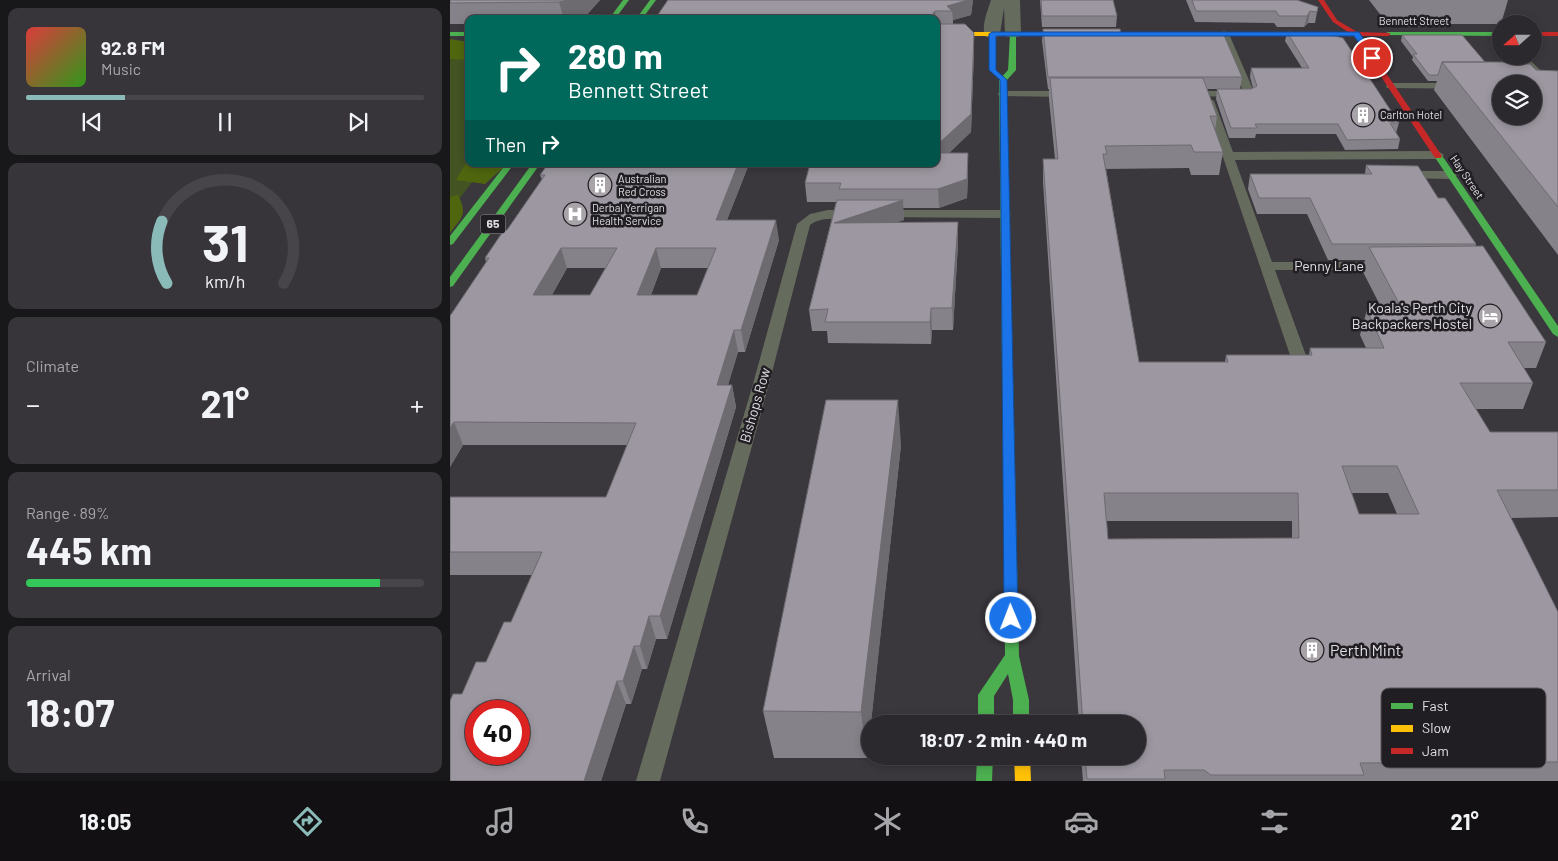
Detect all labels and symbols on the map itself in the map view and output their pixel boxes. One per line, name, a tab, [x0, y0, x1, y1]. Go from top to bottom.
street label: Bennett Street	[1379, 14, 1449, 27]
north arrow	[1492, 15, 1542, 65]
pin	[1351, 37, 1393, 79]
building icon: Carlton Hotel	[1350, 102, 1376, 128]
place label: Carlton Hotel	[1380, 108, 1442, 121]
street label: Hay Street	[1448, 152, 1487, 201]
building icon: Australian Red Cross	[587, 172, 613, 198]
place label: Australian Red Cross	[618, 172, 666, 198]
hospital icon: Derbal Yerrigan Health Service	[562, 201, 588, 227]
place label: Derbal Yerrigan Health Service	[592, 201, 665, 227]
road number: 65	[480, 214, 506, 233]
street label: Penny Lane	[1294, 257, 1364, 274]
place label: Koala's Perth City Backpackers Hostel	[1352, 299, 1473, 332]
hotel icon: Koala's Perth City Backpackers Hostel	[1477, 303, 1503, 329]
street label: Bishops Row	[736, 365, 773, 444]
position arrow	[984, 591, 1036, 643]
building icon: Perth Mint	[1299, 637, 1325, 663]
place label: Perth Mint	[1330, 640, 1401, 659]
legend	[1381, 688, 1546, 768]
text: Fast	[1422, 697, 1448, 714]
speed limit sign: 40	[465, 700, 530, 765]
text: Slow	[1422, 719, 1451, 736]
text: Jam	[1422, 742, 1449, 759]

